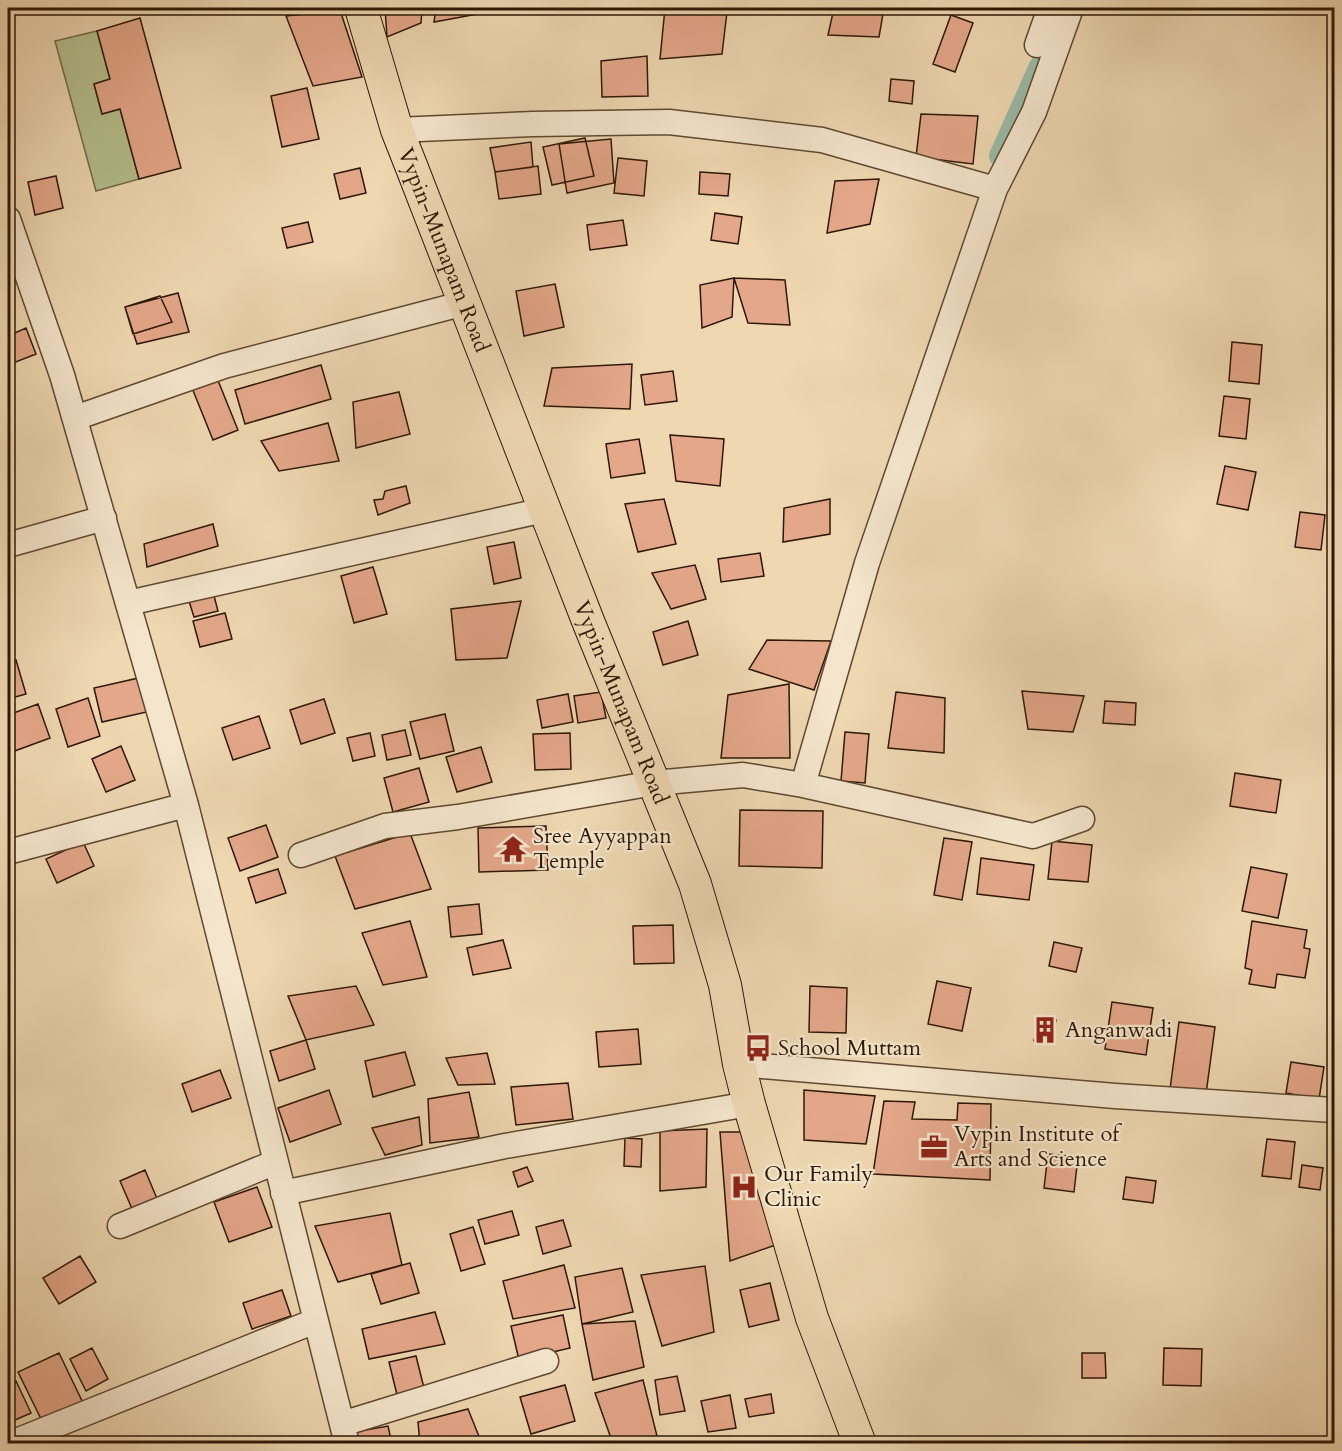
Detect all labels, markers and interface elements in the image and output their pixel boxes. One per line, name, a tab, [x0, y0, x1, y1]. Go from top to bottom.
street label: Vypin-Munapam Road	[390, 143, 497, 357]
street label: Vypin-Munapam Road	[567, 596, 676, 809]
place label: Sree Ayyappan Temple	[533, 821, 672, 876]
temple icon: Sree Ayyappan Temple	[498, 834, 528, 864]
building icon: Anganwadi	[1030, 1015, 1060, 1045]
place label: Anganwadi	[1065, 1015, 1173, 1045]
bus stop icon: School Muttam	[743, 1033, 773, 1063]
place label: School Muttam	[778, 1033, 922, 1063]
place label: Vypin Institute of Arts and Science	[954, 1119, 1122, 1174]
office icon: Vypin Institute of Arts and Science	[919, 1132, 949, 1162]
place label: Our Family Clinic	[764, 1159, 873, 1214]
hospital icon: Our Family Clinic	[729, 1172, 759, 1202]

